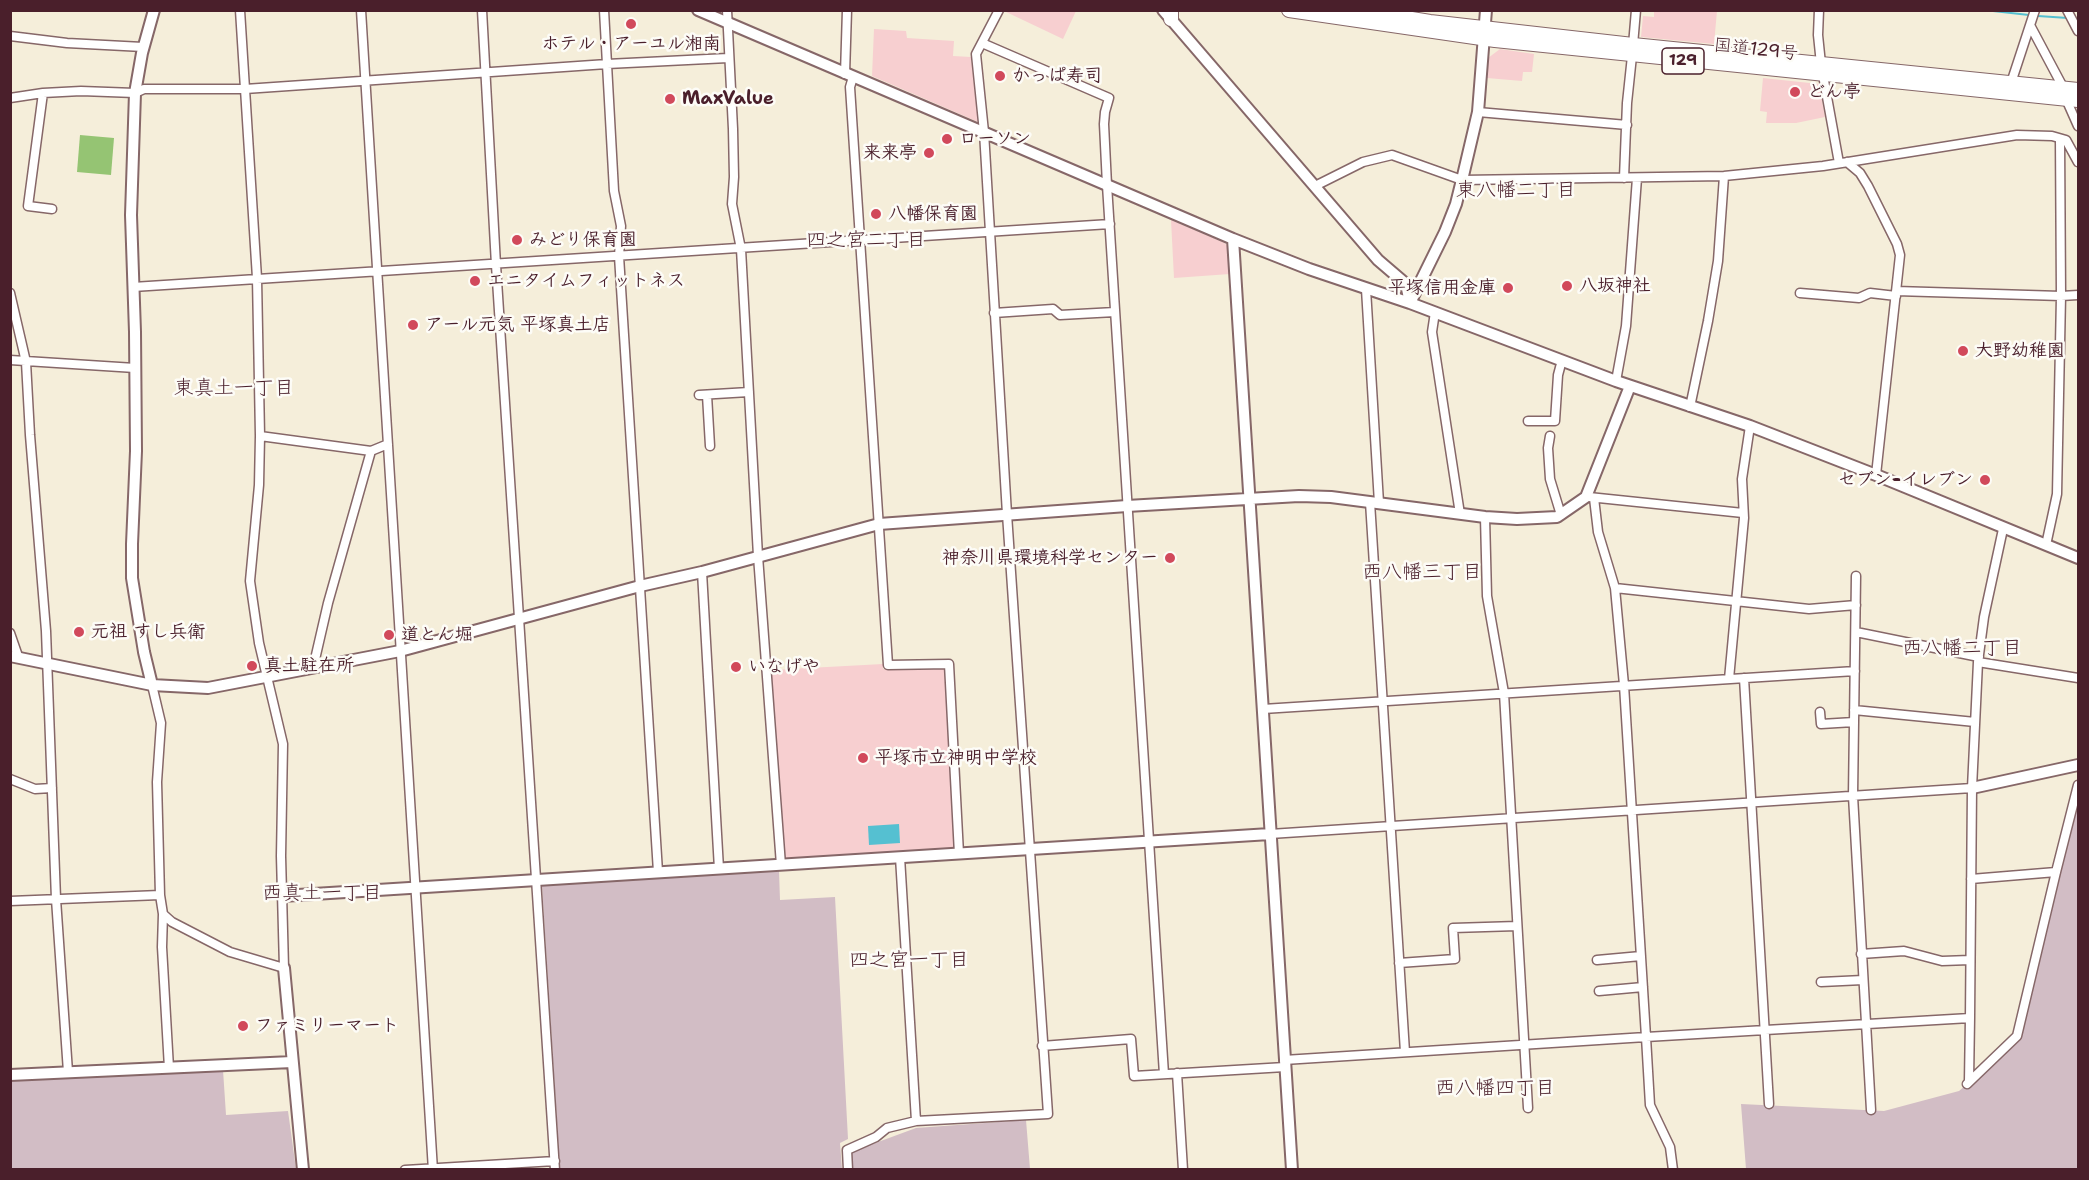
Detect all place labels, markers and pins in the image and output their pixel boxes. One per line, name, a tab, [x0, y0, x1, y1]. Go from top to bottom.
marker: ホテル・アーユル湘南	[624, 17, 638, 31]
place label: ホテル・アーユル湘南	[541, 33, 721, 55]
place label: かっぱ寿司	[1012, 65, 1102, 87]
marker: かっぱ寿司	[993, 69, 1007, 83]
place label: どん亭	[1807, 81, 1861, 103]
marker: どん亭	[1788, 85, 1802, 99]
place label: MaxValue	[682, 88, 774, 110]
marker: MaxValue	[663, 92, 677, 106]
place label: ローソン	[959, 128, 1031, 150]
marker: ローソン	[940, 132, 954, 146]
place label: 来来亭	[863, 142, 917, 164]
marker: 来来亭	[922, 146, 936, 160]
place label: 八幡保育園	[888, 203, 978, 225]
marker: 八幡保育園	[869, 207, 883, 221]
place label: みどり保育園	[529, 229, 637, 251]
marker: みどり保育園	[510, 233, 524, 247]
place label: エニタイムフィットネス	[487, 270, 685, 292]
marker: エニタイムフィットネス	[468, 274, 482, 288]
place label: 八坂神社	[1579, 275, 1651, 297]
place label: 平塚信用金庫	[1388, 277, 1496, 299]
marker: 八坂神社	[1560, 279, 1574, 293]
marker: 平塚信用金庫	[1501, 281, 1515, 295]
place label: アール元気 平塚真土店	[425, 314, 610, 336]
marker: アール元気 平塚真土店	[406, 318, 420, 332]
place label: 大野幼稚園	[1975, 340, 2065, 362]
marker: 大野幼稚園	[1956, 344, 1970, 358]
place label: セブン-イレブン	[1838, 469, 1973, 491]
marker: セブン-イレブン	[1978, 473, 1992, 487]
place label: 神奈川県環境科学センター	[942, 547, 1158, 569]
marker: 神奈川県環境科学センター	[1163, 551, 1177, 565]
place label: 元祖 すし兵衛	[91, 621, 205, 643]
place label: 道とん堀	[401, 624, 473, 646]
marker: 元祖 すし兵衛	[72, 625, 86, 639]
marker: 道とん堀	[382, 628, 396, 642]
place label: 真土駐在所	[264, 655, 354, 677]
place label: いなげや	[748, 656, 820, 678]
marker: 真土駐在所	[245, 659, 259, 673]
marker: いなげや	[729, 660, 743, 674]
place label: 平塚市立神明中学校	[875, 747, 1037, 769]
marker: 平塚市立神明中学校	[856, 751, 870, 765]
place label: ファミリーマート	[255, 1015, 399, 1037]
marker: ファミリーマート	[236, 1019, 250, 1033]

